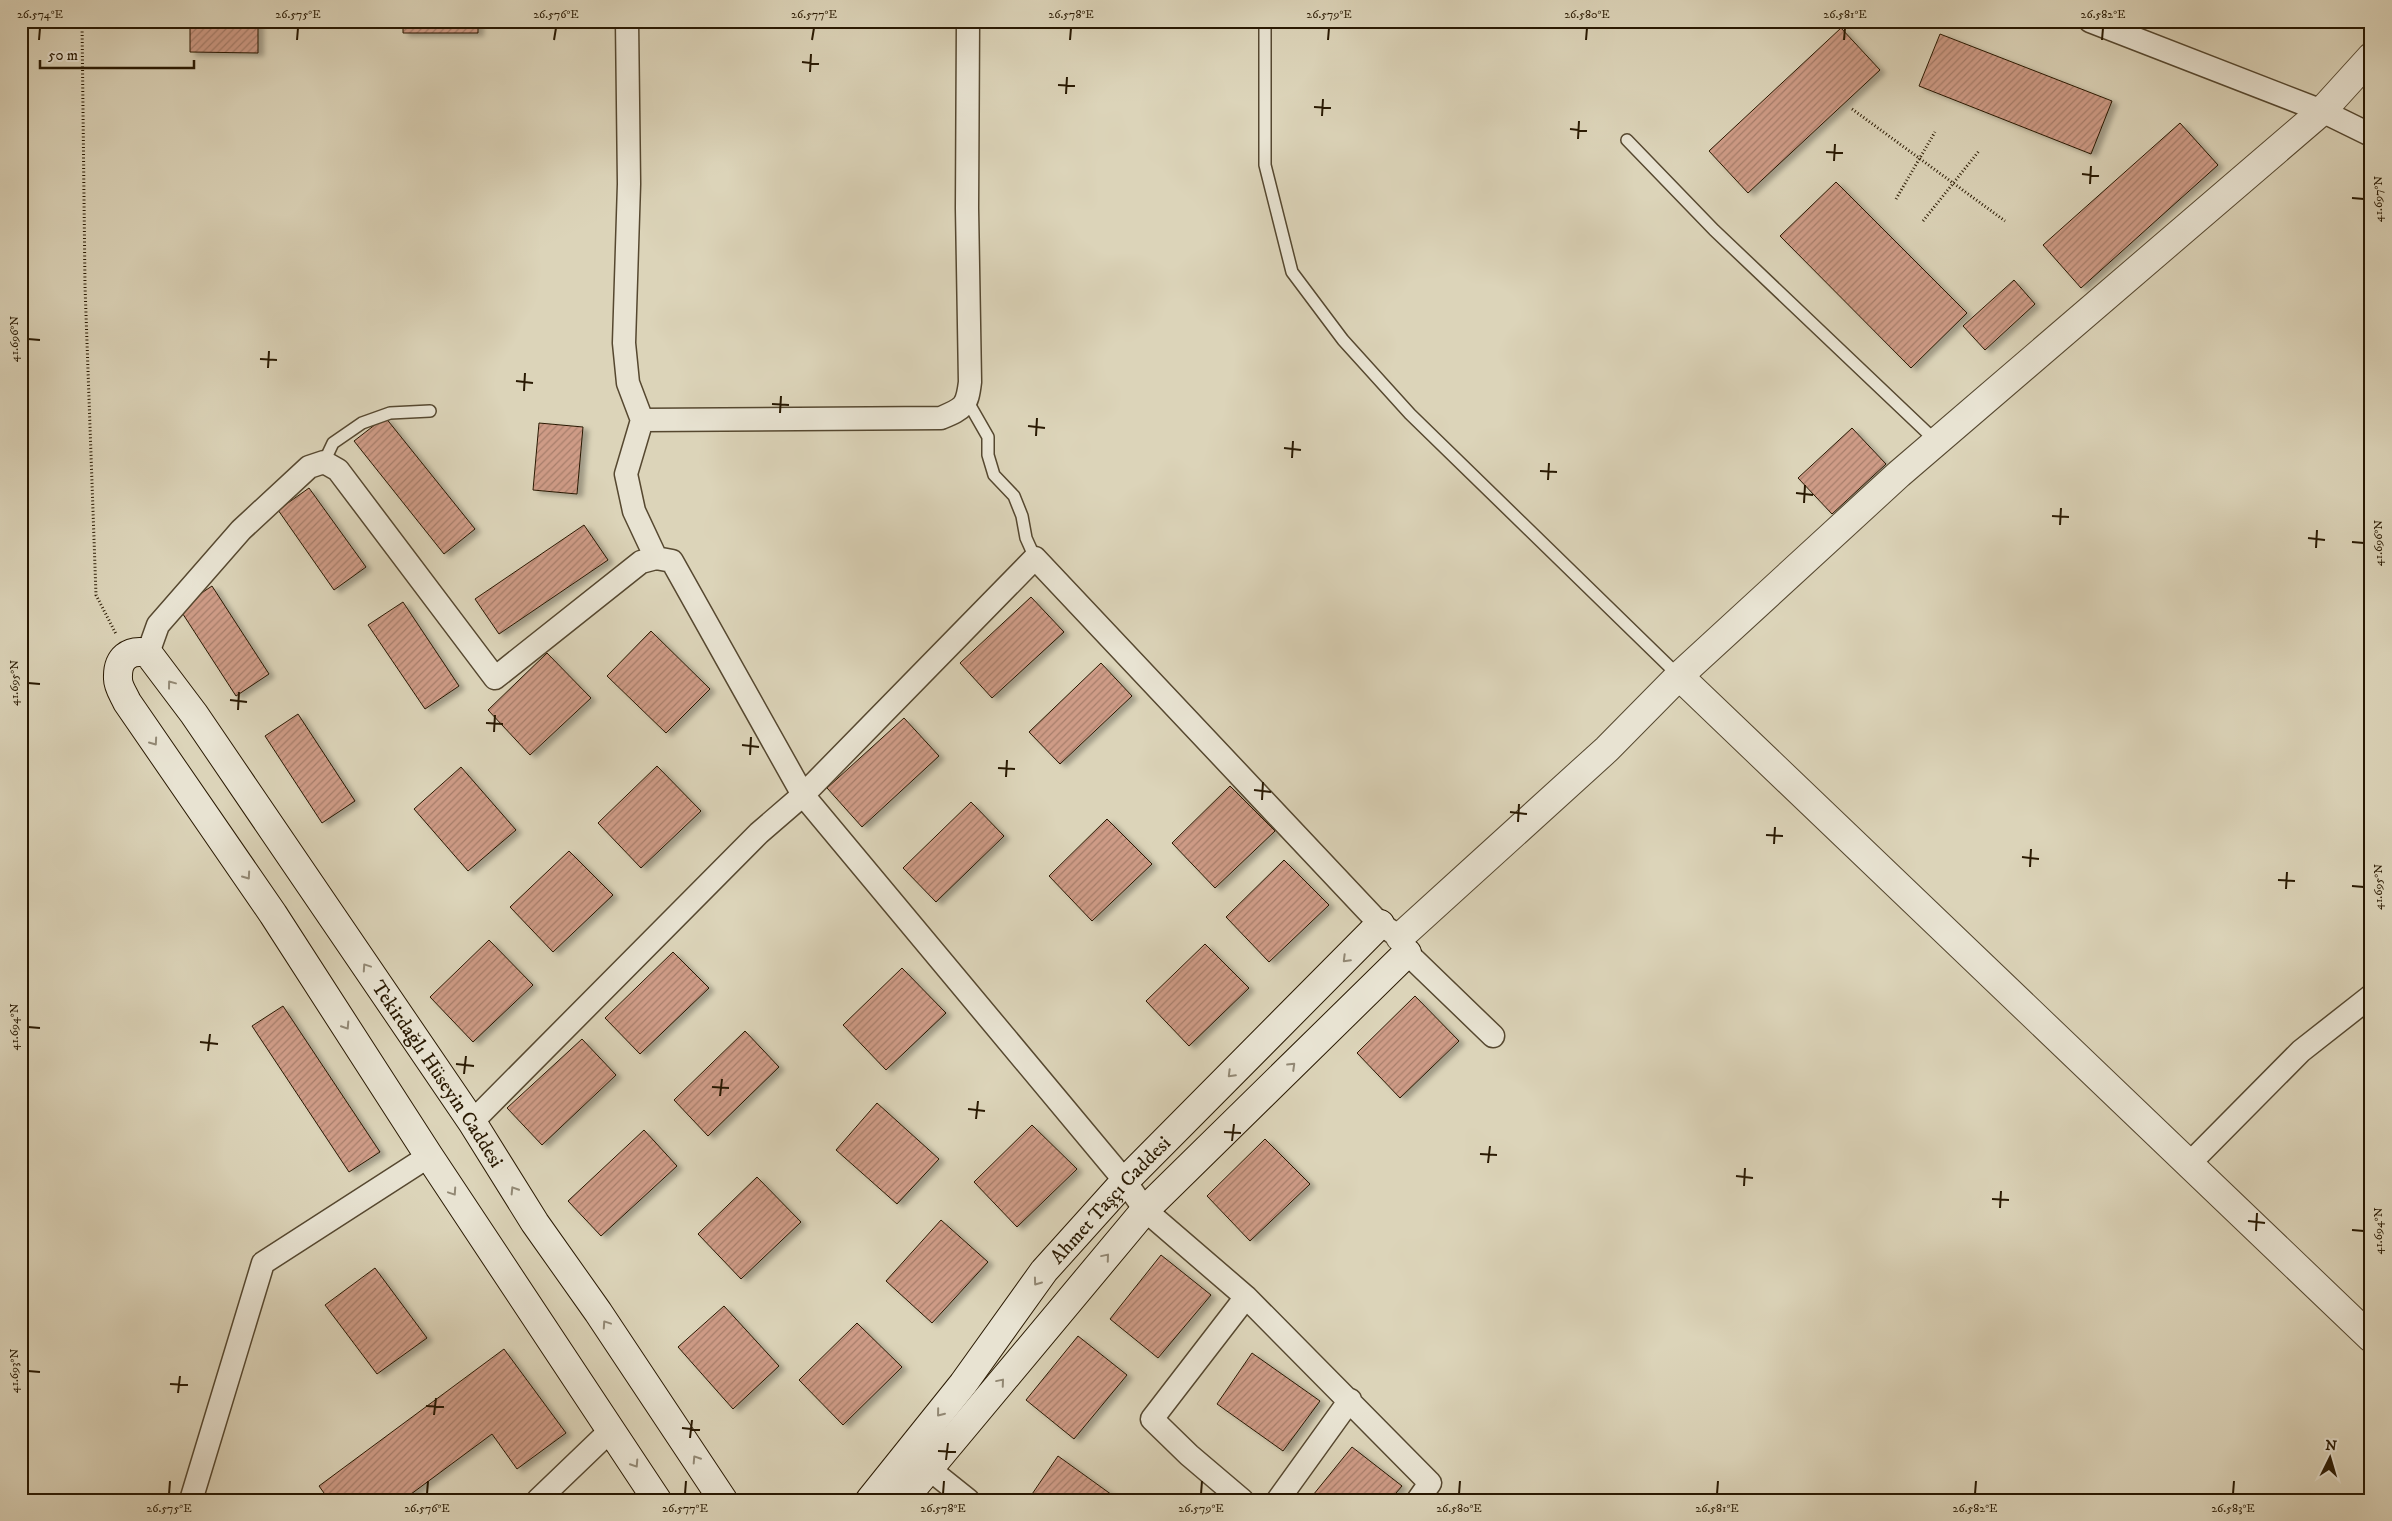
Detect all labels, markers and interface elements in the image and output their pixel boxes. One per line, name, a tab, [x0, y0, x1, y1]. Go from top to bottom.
text: 26.574°E	[17, 7, 64, 22]
text: 26.575°E	[275, 7, 321, 22]
text: 26.576°E	[533, 7, 579, 22]
text: 26.577°E	[791, 7, 837, 22]
text: 26.578°E	[1048, 7, 1094, 22]
text: 26.579°E	[1306, 7, 1352, 22]
text: 26.580°E	[1564, 7, 1610, 22]
text: 26.581°E	[1823, 7, 1867, 22]
text: 26.582°E	[2080, 7, 2126, 22]
scale bar	[40, 38, 194, 70]
text: 50 m	[48, 46, 78, 65]
text: 41.697°N	[2371, 176, 2386, 222]
text: 41.696°N	[7, 316, 22, 362]
text: 41.696°N	[2371, 520, 2386, 566]
text: 41.695°N	[7, 660, 22, 706]
one-way arrow	[168, 680, 177, 690]
one-way arrow	[148, 736, 157, 746]
text: 41.695°N	[2371, 864, 2386, 910]
one-way arrow	[241, 870, 250, 880]
one-way arrow	[1343, 953, 1352, 962]
one-way arrow	[363, 963, 372, 973]
street label: Tekirdağlı Hüseyin Caddesi	[365, 976, 508, 1173]
text: 41.694°N	[7, 1003, 22, 1051]
one-way arrow	[339, 1021, 349, 1030]
one-way arrow	[1287, 1063, 1296, 1072]
one-way arrow	[1228, 1068, 1237, 1077]
street label: Ahmet Taşçı Caddesi	[1045, 1131, 1177, 1270]
one-way arrow	[447, 1186, 456, 1196]
one-way arrow	[511, 1186, 521, 1195]
text: 41.694°N	[2371, 1207, 2386, 1255]
one-way arrow	[1100, 1254, 1109, 1263]
one-way arrow	[1034, 1276, 1043, 1286]
one-way arrow	[603, 1320, 612, 1329]
text: 41.693°N	[7, 1349, 22, 1393]
one-way arrow	[996, 1379, 1004, 1388]
one-way arrow	[937, 1407, 946, 1416]
north arrow	[2304, 1434, 2354, 1484]
text: N	[2325, 1437, 2338, 1456]
one-way arrow	[693, 1455, 702, 1465]
one-way arrow	[628, 1459, 638, 1468]
text: 26.575°E	[146, 1501, 192, 1516]
text: 26.576°E	[404, 1501, 450, 1516]
text: 26.577°E	[662, 1501, 708, 1516]
text: 26.578°E	[920, 1501, 966, 1516]
text: 26.579°E	[1178, 1501, 1224, 1516]
text: 26.580°E	[1436, 1501, 1482, 1516]
text: 26.581°E	[1695, 1501, 1739, 1516]
text: 26.582°E	[1952, 1501, 1998, 1516]
text: 26.583°E	[2211, 1501, 2255, 1516]

